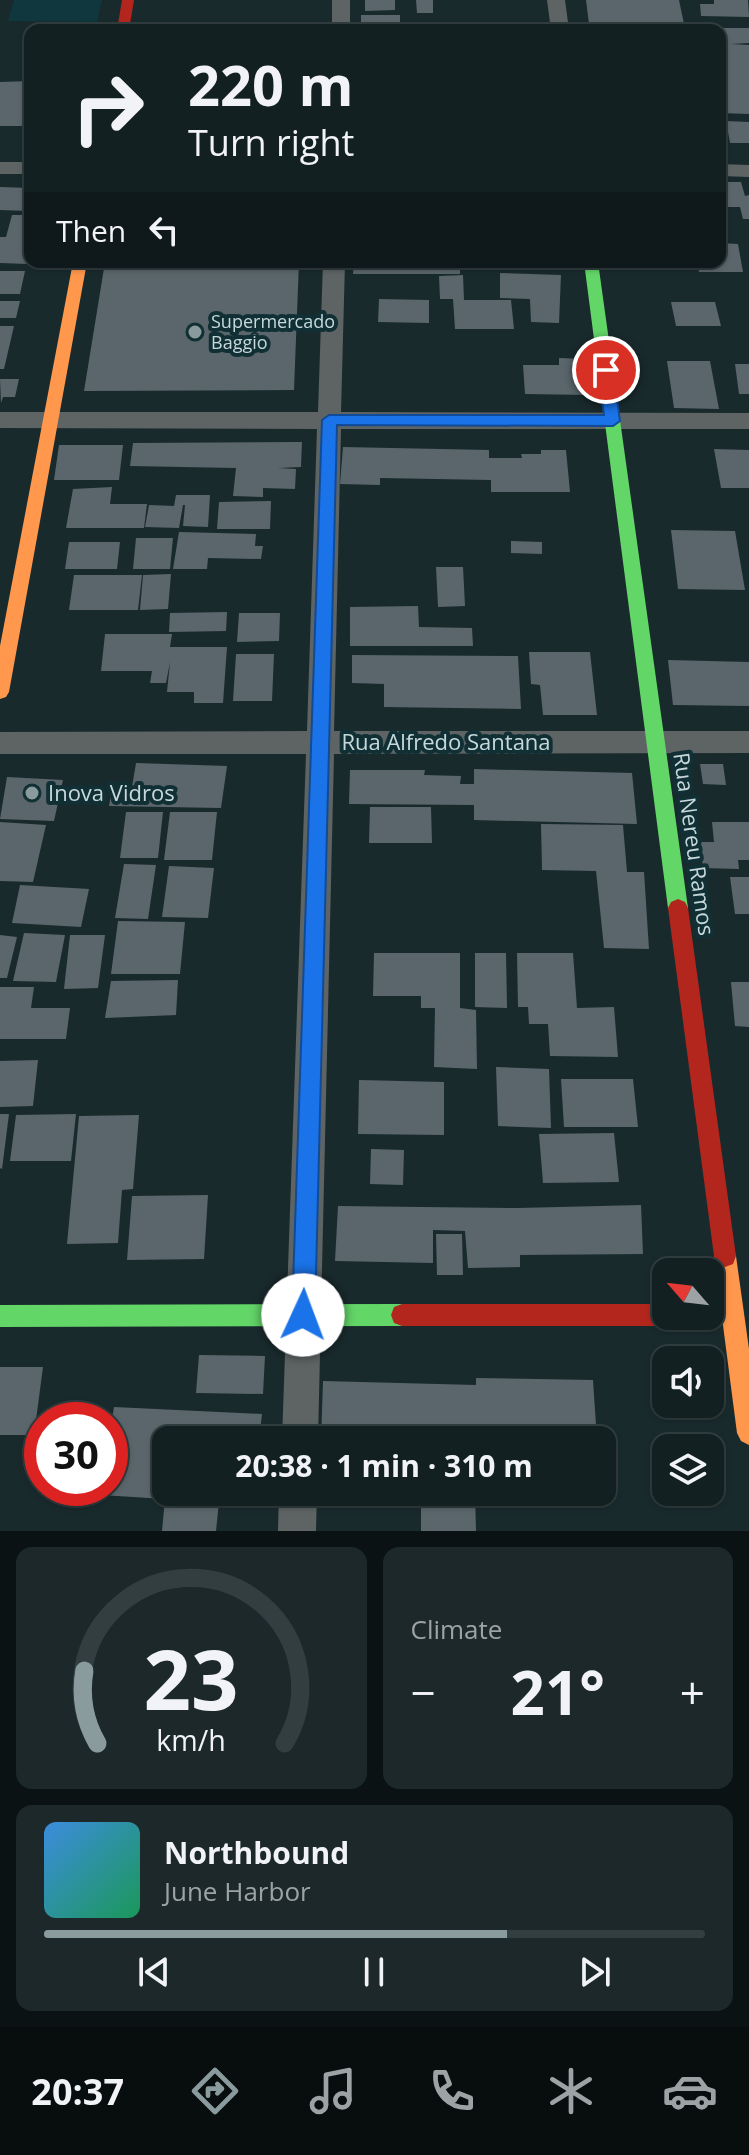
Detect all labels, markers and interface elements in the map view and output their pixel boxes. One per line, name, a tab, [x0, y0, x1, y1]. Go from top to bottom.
text: 220 m	[188, 46, 354, 122]
icon: right	[56, 56, 160, 160]
text: Turn right	[188, 118, 354, 167]
icon: left	[142, 208, 186, 252]
text: Then	[56, 210, 126, 251]
place label: Supermercado Baggio	[211, 309, 335, 354]
marker: Supermercado Baggio	[186, 323, 204, 341]
pin	[572, 336, 640, 404]
icon: arrive	[584, 348, 628, 392]
street label: Rua Alfredo Santana	[341, 726, 551, 756]
street label: Rua Nereu Ramos	[667, 750, 723, 937]
place label: Inova Vidros	[48, 777, 175, 807]
marker: Inova Vidros	[23, 784, 41, 802]
north arrow	[652, 1258, 724, 1330]
map controls	[652, 1258, 724, 1506]
position arrow	[261, 1273, 345, 1357]
button: sound	[652, 1346, 724, 1418]
speed limit sign: 30	[24, 1402, 128, 1506]
button: layers	[652, 1434, 724, 1506]
text: 20:38 · 1 min · 310 m	[235, 1445, 533, 1486]
text: Climate	[411, 1611, 502, 1647]
text: 23	[144, 1621, 239, 1734]
text: 21°	[511, 1651, 605, 1733]
text: −	[411, 1662, 436, 1722]
text: +	[680, 1662, 705, 1722]
text: km/h	[157, 1720, 226, 1759]
text: Northbound	[164, 1832, 349, 1873]
text: June Harbor	[164, 1873, 311, 1909]
icon: previous	[132, 1950, 176, 1994]
icon: pause	[352, 1950, 396, 1994]
icon: next	[573, 1950, 617, 1994]
icon: directions	[187, 2063, 243, 2119]
icon: music	[305, 2063, 361, 2119]
icon: phone	[424, 2063, 480, 2119]
icon: climate	[543, 2063, 599, 2119]
icon: car	[662, 2063, 718, 2119]
text: 20:37	[31, 2067, 124, 2116]

